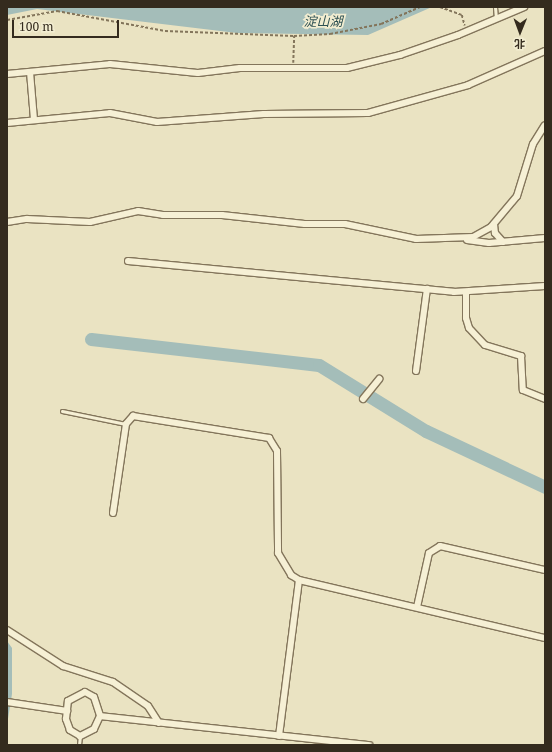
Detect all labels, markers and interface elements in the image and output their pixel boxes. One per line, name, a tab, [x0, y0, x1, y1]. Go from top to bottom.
scale bar	[14, 12, 121, 38]
north arrow	[500, 12, 540, 52]
water label: 淀山湖	[304, 13, 342, 29]
text: 100 m	[19, 18, 54, 35]
text: 北	[514, 37, 525, 52]

